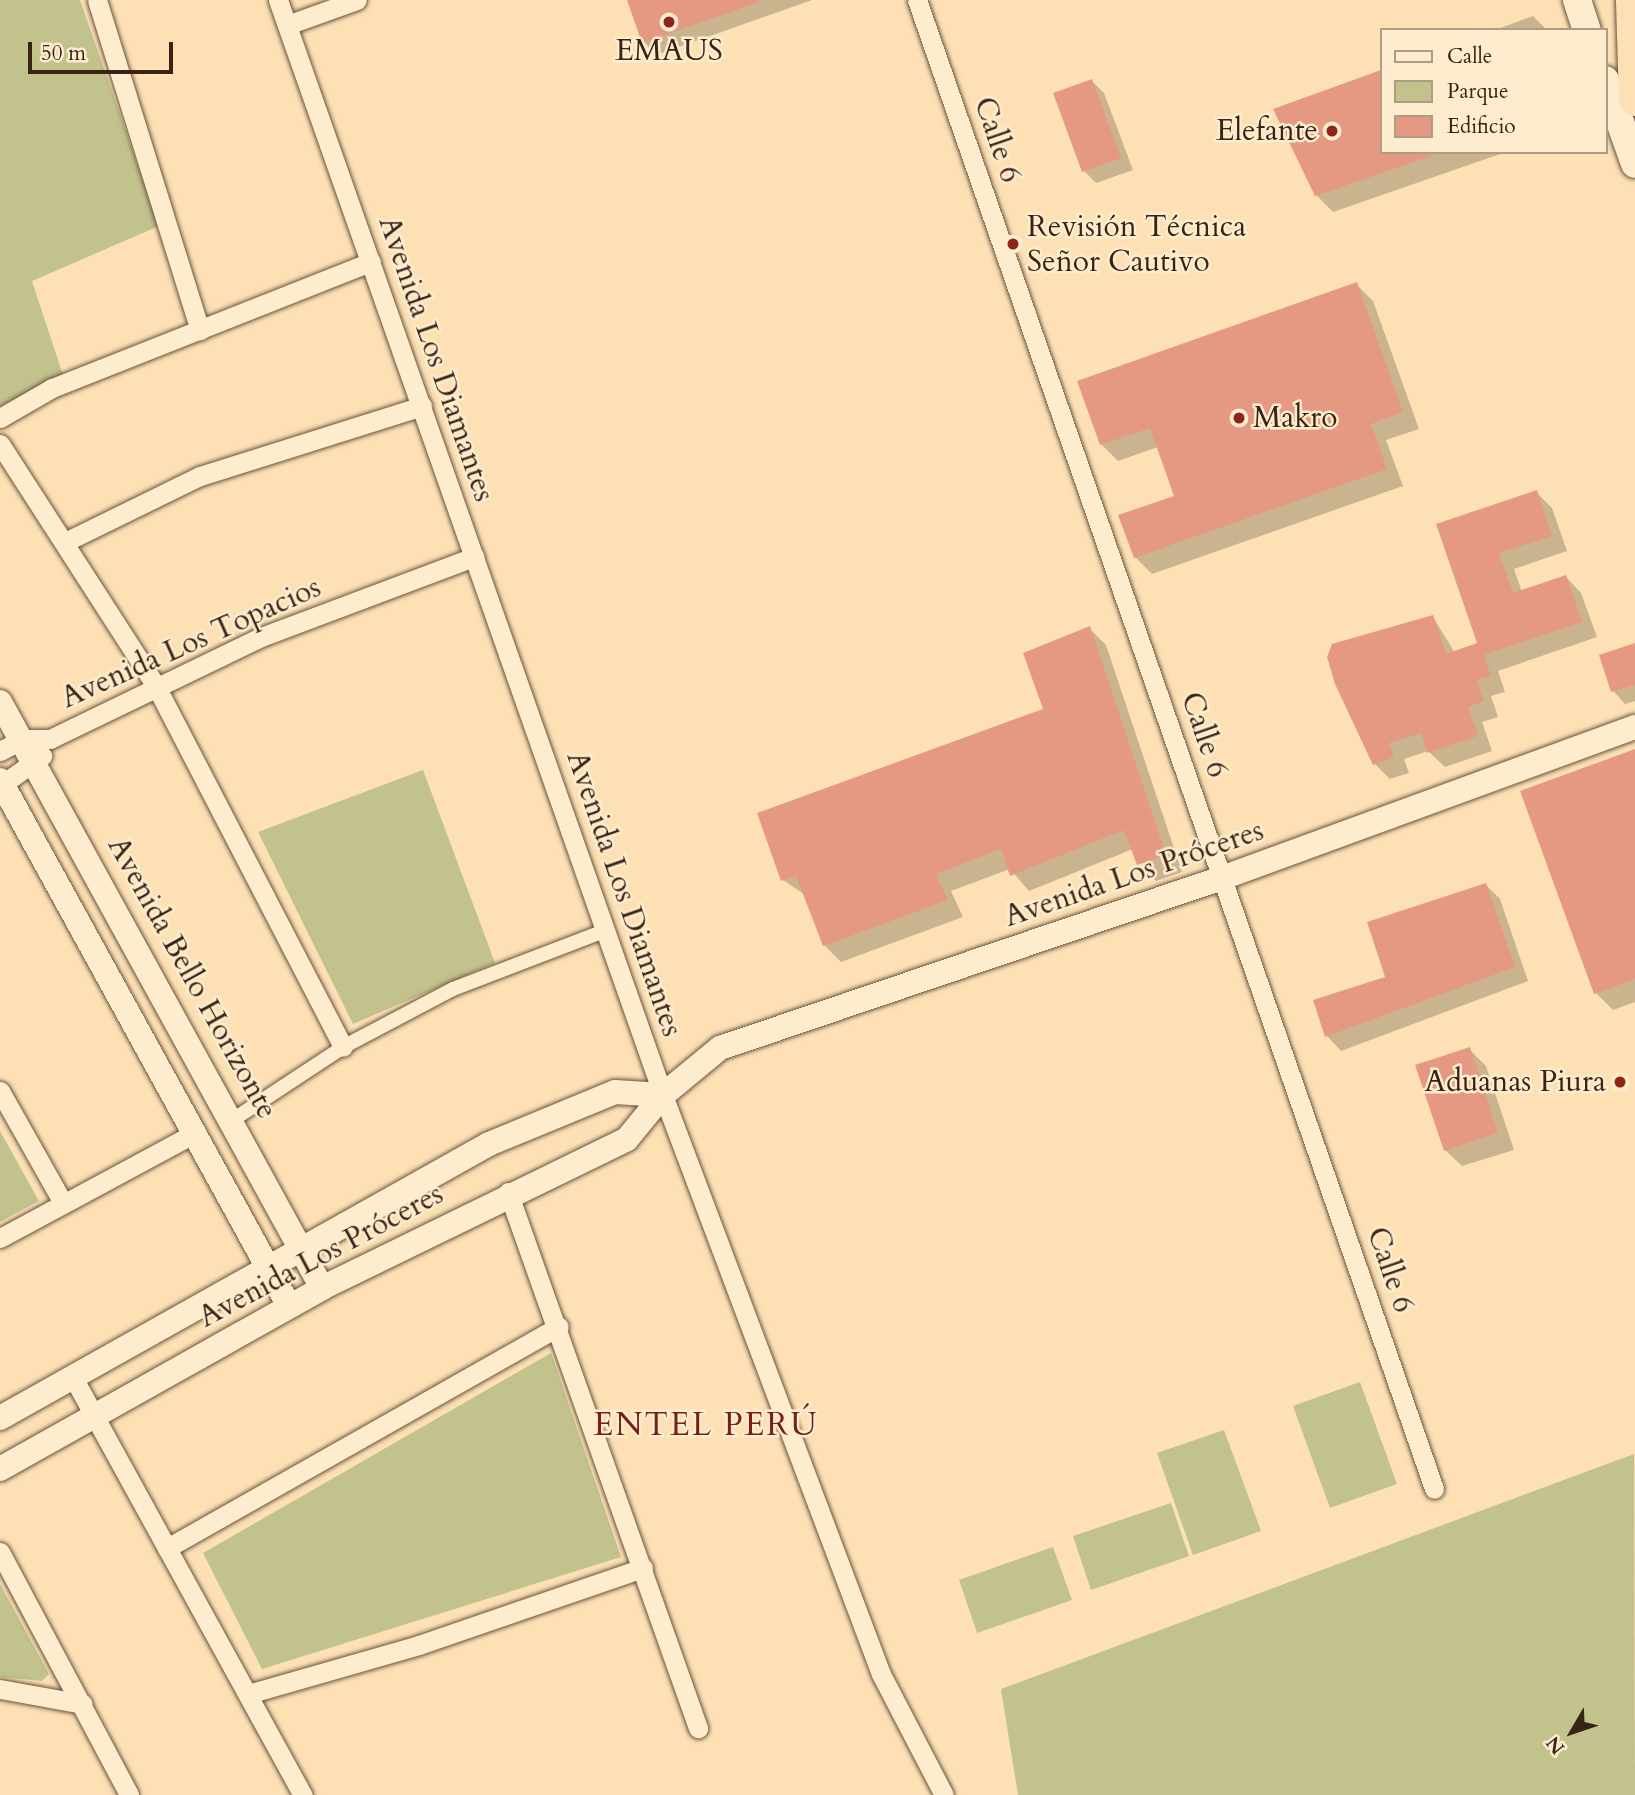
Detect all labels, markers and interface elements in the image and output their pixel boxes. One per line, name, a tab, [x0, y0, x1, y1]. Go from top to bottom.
marker: EMAUS	[661, 14, 677, 30]
scale bar	[32, 28, 177, 72]
legend	[1380, 28, 1607, 154]
place label: EMAUS	[615, 33, 723, 69]
text: 50 m	[41, 39, 86, 68]
text: Calle	[1447, 42, 1492, 71]
text: Parque	[1447, 77, 1508, 106]
street label: Calle 6	[966, 92, 1028, 188]
text: Edificio	[1447, 112, 1516, 141]
place label: Elefante	[1216, 113, 1318, 149]
marker: Elefante	[1324, 123, 1340, 139]
place label: Revisión Técnica Señor Cautivo	[1027, 209, 1246, 280]
street label: Avenida Los Diamantes	[370, 212, 502, 506]
marker: Revisión Técnica Señor Cautivo	[1005, 236, 1021, 252]
place label: Makro	[1253, 400, 1337, 436]
marker: Makro	[1231, 410, 1247, 426]
street label: Avenida Los Topacios	[56, 569, 326, 717]
street label: Calle 6	[1173, 687, 1235, 783]
street label: Avenida Los Diamantes	[558, 747, 690, 1041]
street label: Avenida Los Próceres	[1000, 813, 1268, 935]
street label: Avenida Bello Horizonte	[100, 831, 284, 1125]
place label: Aduanas Piura	[1425, 1064, 1606, 1100]
marker: Aduanas Piura	[1612, 1074, 1628, 1090]
street label: Avenida Los Próceres	[193, 1176, 449, 1336]
street label: Calle 6	[1359, 1222, 1421, 1318]
district label: ENTEL PERÚ	[595, 1406, 817, 1444]
north arrow	[1537, 1697, 1607, 1767]
text: N	[1540, 1731, 1571, 1760]

